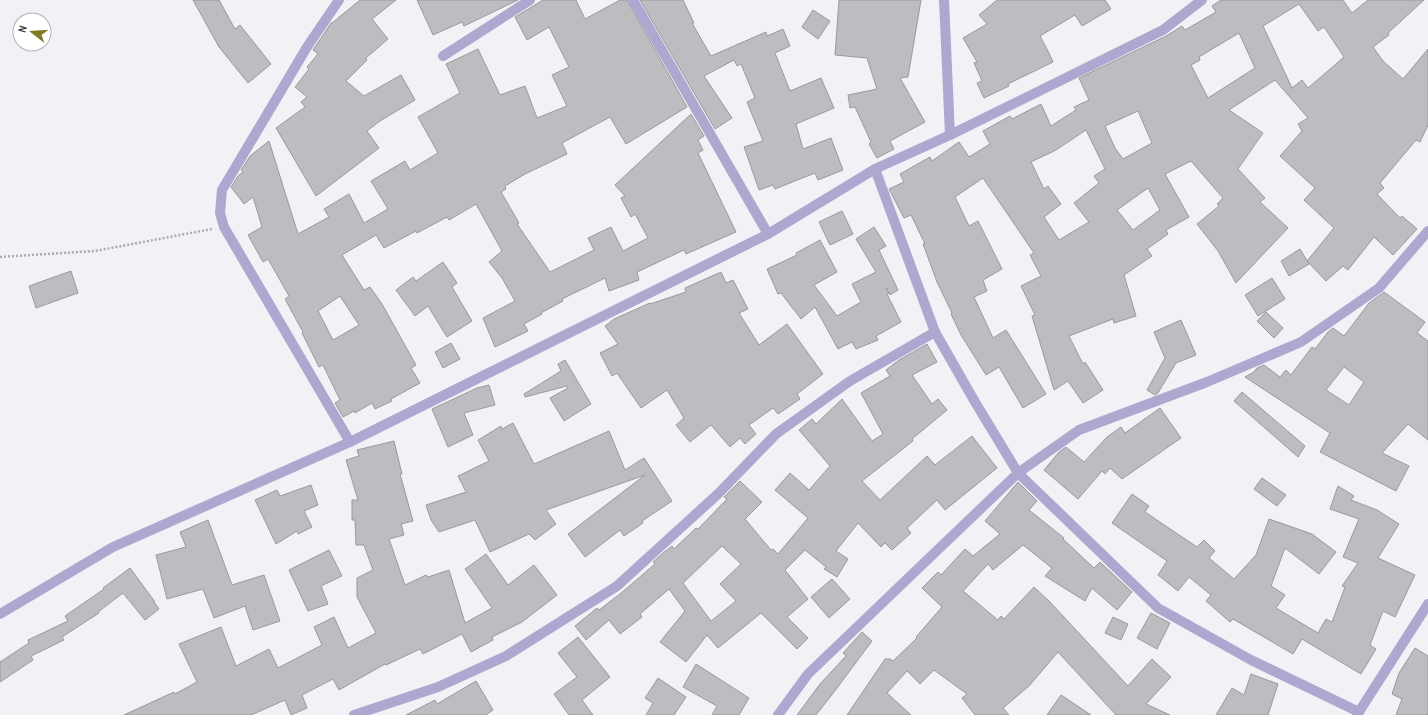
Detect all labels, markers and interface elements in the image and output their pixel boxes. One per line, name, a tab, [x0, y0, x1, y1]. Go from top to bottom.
north arrow	[12, 12, 52, 52]
text: N	[15, 24, 30, 34]

